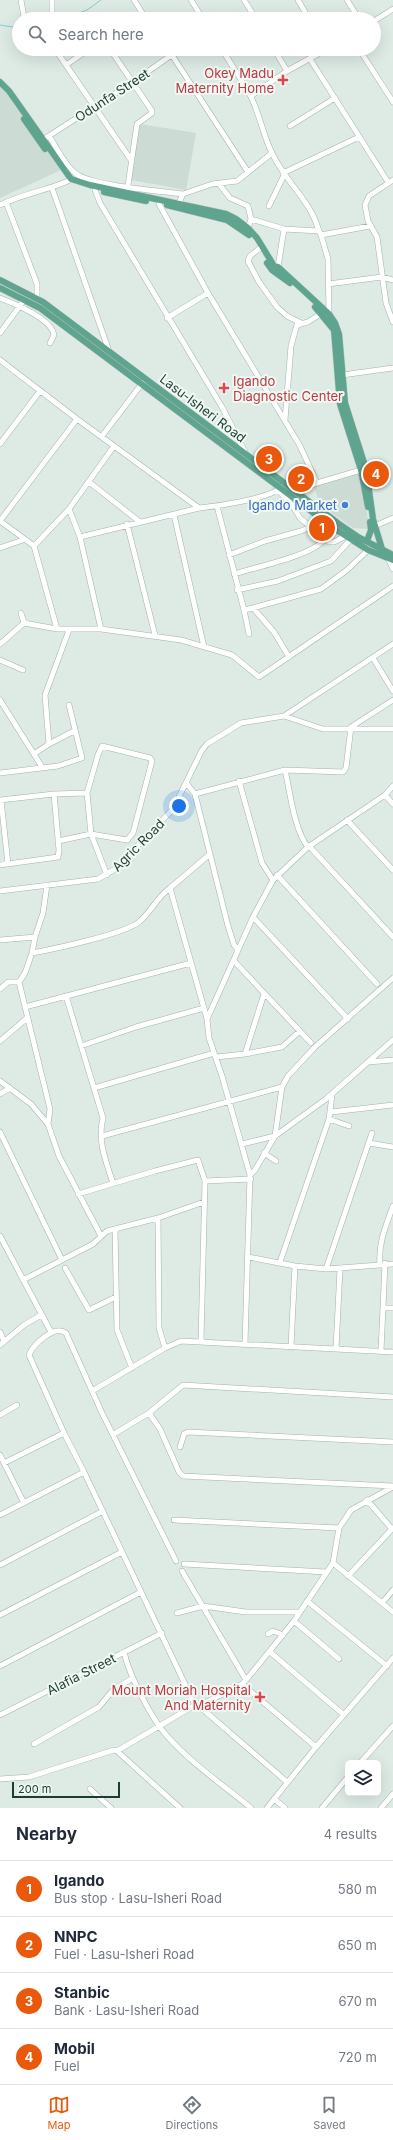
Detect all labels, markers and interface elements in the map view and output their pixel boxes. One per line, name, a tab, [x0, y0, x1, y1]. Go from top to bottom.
search box	[12, 12, 381, 56]
icon: search	[26, 23, 48, 45]
text: Search here	[58, 25, 144, 44]
street label: Odunfa Street	[72, 65, 152, 125]
place label: Okey Madu Maternity Home	[175, 65, 274, 96]
marker: Okey Madu Maternity Home	[277, 74, 289, 86]
street label: Lasu-Isheri Road	[157, 370, 249, 446]
place label: Igando Diagnostic Center	[233, 373, 343, 404]
marker: Igando Diagnostic Center	[218, 382, 230, 394]
pin: 3	[256, 444, 282, 474]
pin: 4	[363, 459, 389, 489]
pin: 2	[288, 464, 314, 494]
place label: Igando Market	[248, 497, 337, 513]
marker: Igando Market	[340, 500, 350, 510]
pin: 1	[309, 513, 335, 543]
your location	[169, 796, 189, 816]
street label: Agric Road	[108, 815, 168, 875]
street label: Alafia Street	[44, 1650, 118, 1698]
place label: Mount Moriah Hospital And Maternity	[112, 1682, 251, 1713]
marker: Mount Moriah Hospital And Maternity	[254, 1691, 266, 1703]
map controls	[345, 1760, 381, 1796]
button: layers	[345, 1760, 381, 1796]
scale bar	[12, 1780, 120, 1799]
text: 200 m	[18, 1782, 51, 1796]
text: Nearby	[16, 1824, 77, 1844]
text: 4 results	[324, 1826, 377, 1842]
text: Igando	[54, 1871, 104, 1890]
text: 1	[26, 1881, 32, 1897]
text: 580 m	[338, 1881, 377, 1897]
text: Bus stop · Lasu-Isheri Road	[54, 1890, 222, 1906]
text: NNPC	[54, 1927, 98, 1946]
text: 2	[25, 1937, 33, 1953]
text: 650 m	[338, 1937, 377, 1953]
text: Fuel · Lasu-Isheri Road	[54, 1946, 194, 1962]
text: Stanbic	[54, 1983, 110, 2002]
text: 3	[25, 1993, 33, 2009]
text: 670 m	[339, 1993, 377, 2009]
text: Bank · Lasu-Isheri Road	[54, 2002, 199, 2018]
text: Mobil	[54, 2039, 95, 2058]
text: 4	[25, 2049, 33, 2065]
text: 720 m	[338, 2049, 377, 2065]
text: Fuel	[54, 2058, 80, 2074]
tab: Map	[48, 2094, 70, 2132]
tab: Directions	[166, 2094, 218, 2132]
tab: Saved	[313, 2094, 345, 2132]

